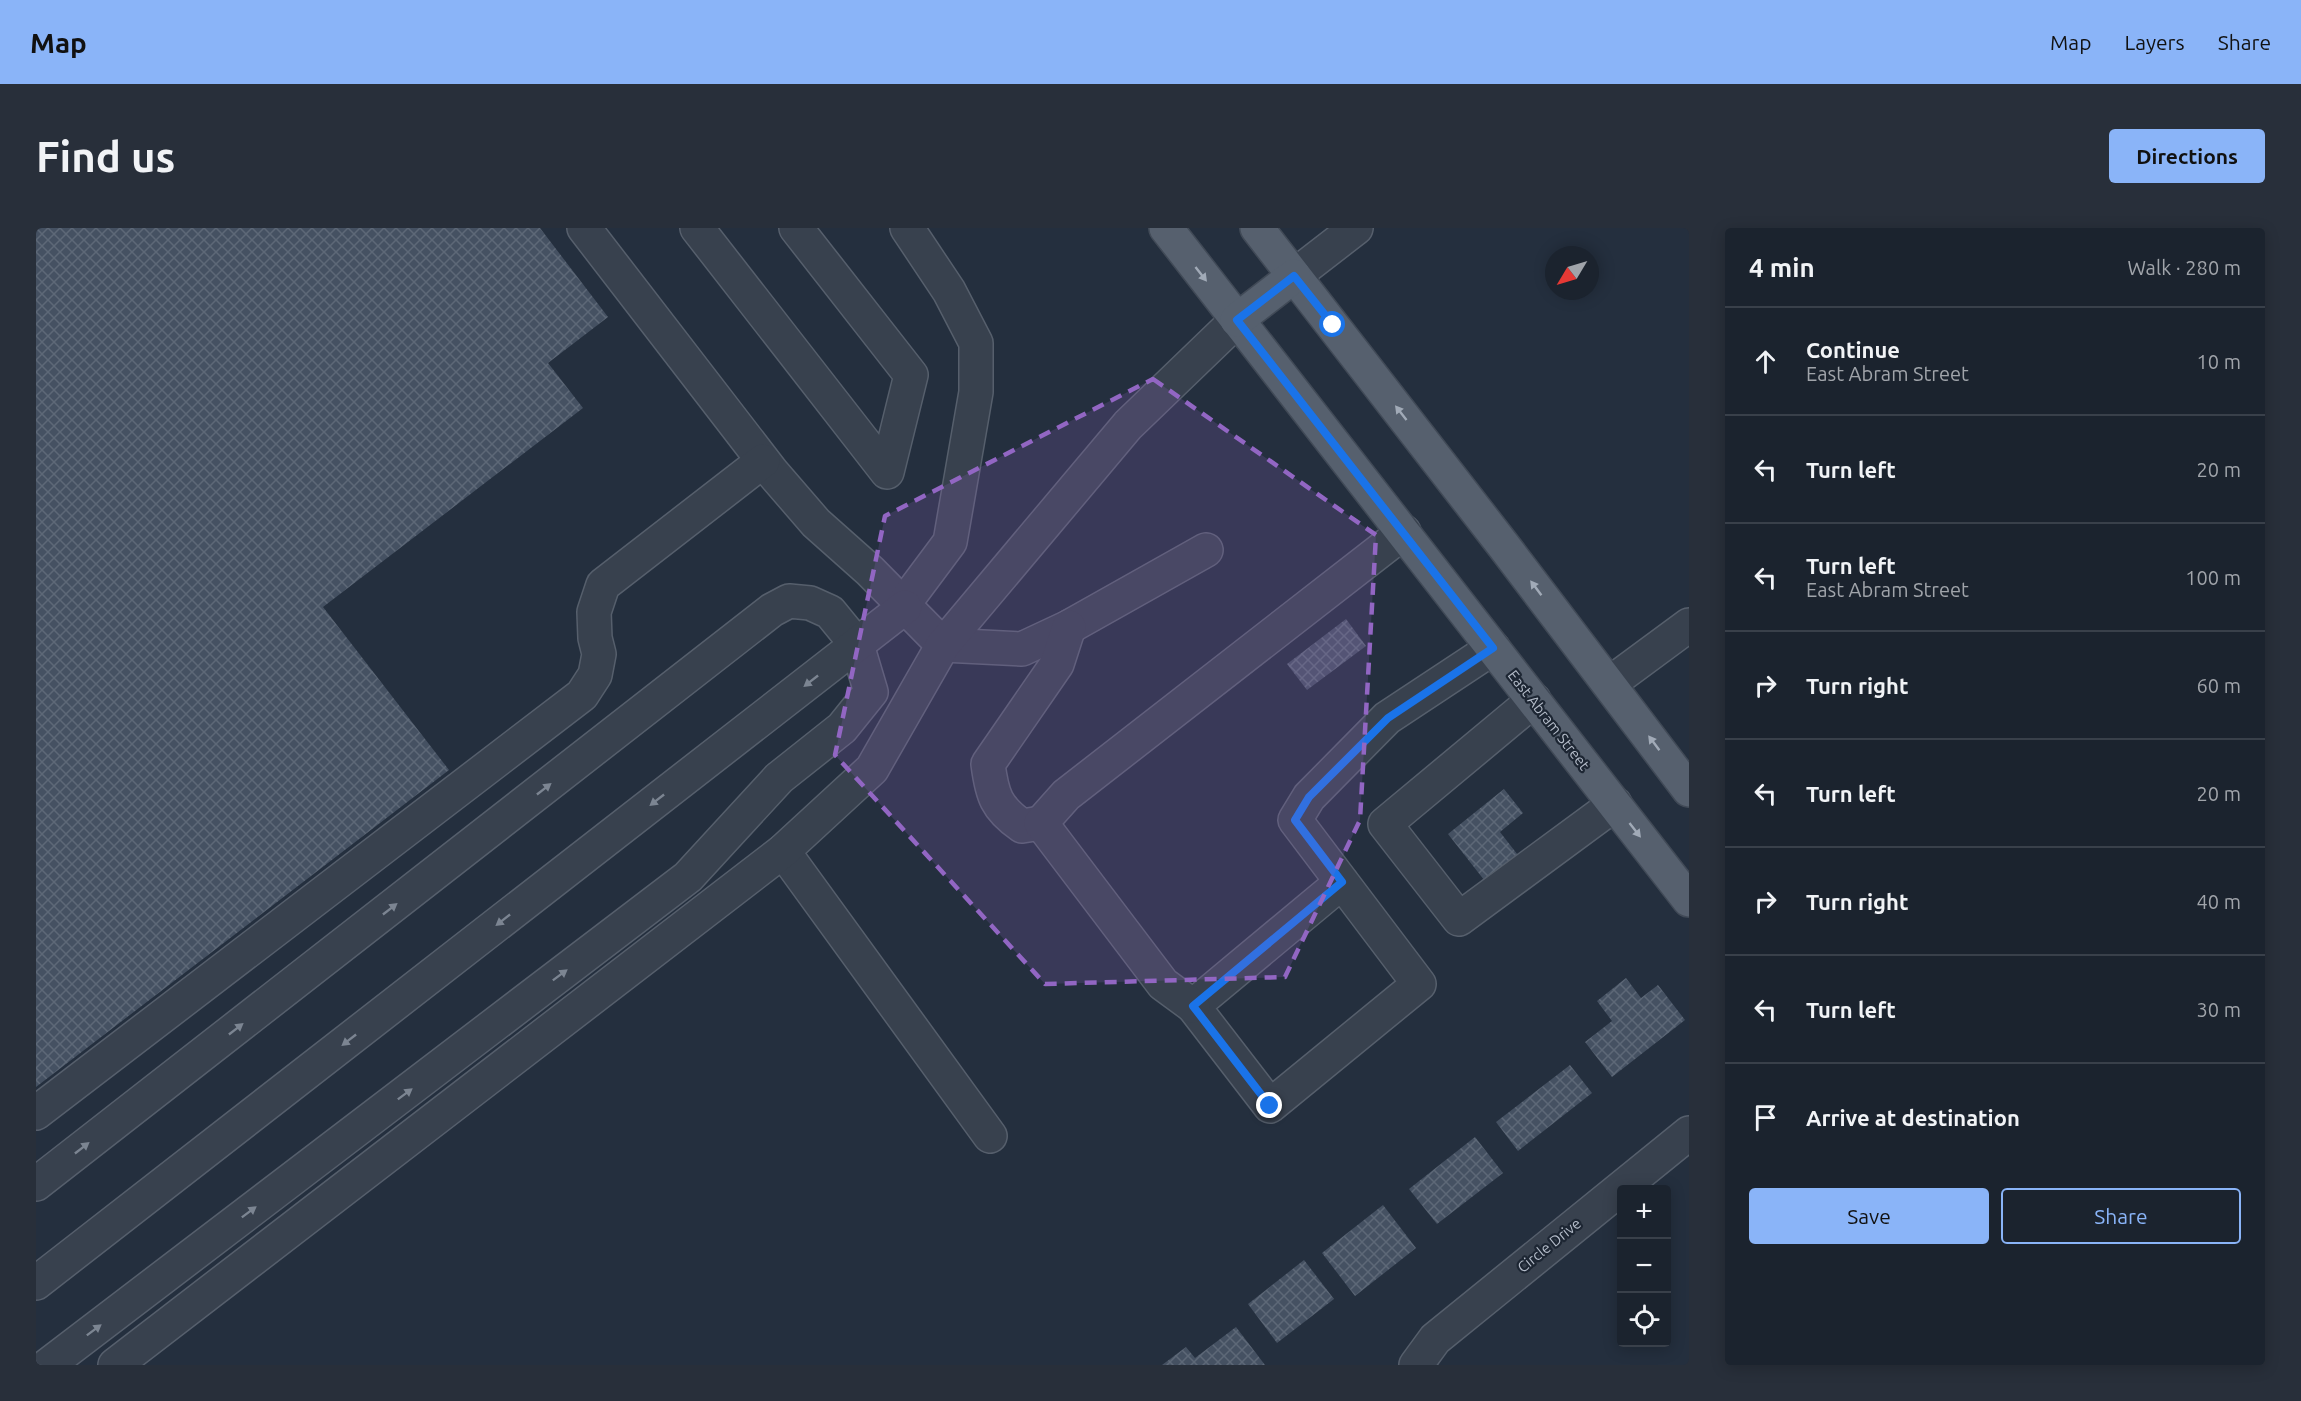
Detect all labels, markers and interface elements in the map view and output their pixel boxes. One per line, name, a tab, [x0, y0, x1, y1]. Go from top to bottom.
text: Map	[30, 27, 87, 58]
text: Map	[2050, 30, 2091, 54]
text: Layers	[2124, 30, 2185, 54]
text: Share	[2218, 30, 2271, 54]
button: Directions	[2109, 129, 2265, 183]
text: Find us	[36, 133, 175, 180]
north arrow	[1545, 246, 1599, 300]
text: 4 min	[1749, 253, 1815, 282]
text: Walk · 280 m	[2128, 256, 2241, 279]
one-way arrow	[1195, 267, 1207, 282]
route start	[1319, 311, 1345, 337]
text: Continue	[1806, 337, 1900, 362]
icon: ahead	[1749, 345, 1782, 378]
text: 10 m	[2197, 350, 2241, 373]
text: East Abram Street	[1806, 362, 1969, 385]
one-way arrow	[1395, 405, 1407, 420]
icon: left	[1749, 453, 1782, 486]
text: Turn left	[1806, 457, 1896, 482]
text: 20 m	[2197, 458, 2241, 481]
text: Turn left	[1806, 553, 1896, 578]
icon: left	[1749, 561, 1782, 594]
text: 100 m	[2185, 566, 2241, 589]
text: East Abram Street	[1806, 578, 1969, 601]
one-way arrow	[1529, 580, 1542, 596]
street label: East Abram Street	[1505, 667, 1593, 773]
icon: right	[1749, 669, 1782, 702]
text: Turn right	[1806, 673, 1908, 698]
one-way arrow	[803, 674, 818, 686]
text: 60 m	[2197, 674, 2241, 697]
one-way arrow	[1648, 736, 1660, 751]
icon: left	[1749, 777, 1782, 810]
text: Turn left	[1806, 781, 1896, 806]
text: 20 m	[2197, 782, 2241, 805]
one-way arrow	[536, 783, 551, 795]
one-way arrow	[649, 794, 664, 806]
one-way arrow	[1628, 822, 1641, 838]
icon: right	[1749, 885, 1782, 918]
text: Turn right	[1806, 889, 1908, 914]
text: 40 m	[2197, 890, 2241, 913]
one-way arrow	[382, 903, 397, 915]
one-way arrow	[495, 914, 511, 926]
one-way arrow	[552, 970, 567, 982]
icon: left	[1749, 993, 1782, 1026]
text: Turn left	[1806, 997, 1896, 1022]
text: 30 m	[2197, 998, 2241, 1021]
one-way arrow	[228, 1022, 244, 1035]
one-way arrow	[341, 1033, 357, 1046]
one-way arrow	[397, 1088, 412, 1100]
route end	[1256, 1092, 1282, 1118]
icon: arrive	[1749, 1101, 1782, 1134]
text: Arrive at destination	[1806, 1105, 2020, 1130]
one-way arrow	[74, 1142, 90, 1155]
map controls	[1617, 1185, 1671, 1347]
button: +	[1617, 1185, 1671, 1239]
button: Save	[1749, 1188, 1989, 1244]
button: Share	[2001, 1188, 2241, 1244]
one-way arrow	[242, 1206, 257, 1218]
street label: Circle Drive	[1514, 1214, 1584, 1276]
button: −	[1617, 1239, 1671, 1293]
button: locate	[1617, 1293, 1671, 1347]
one-way arrow	[86, 1323, 102, 1336]

